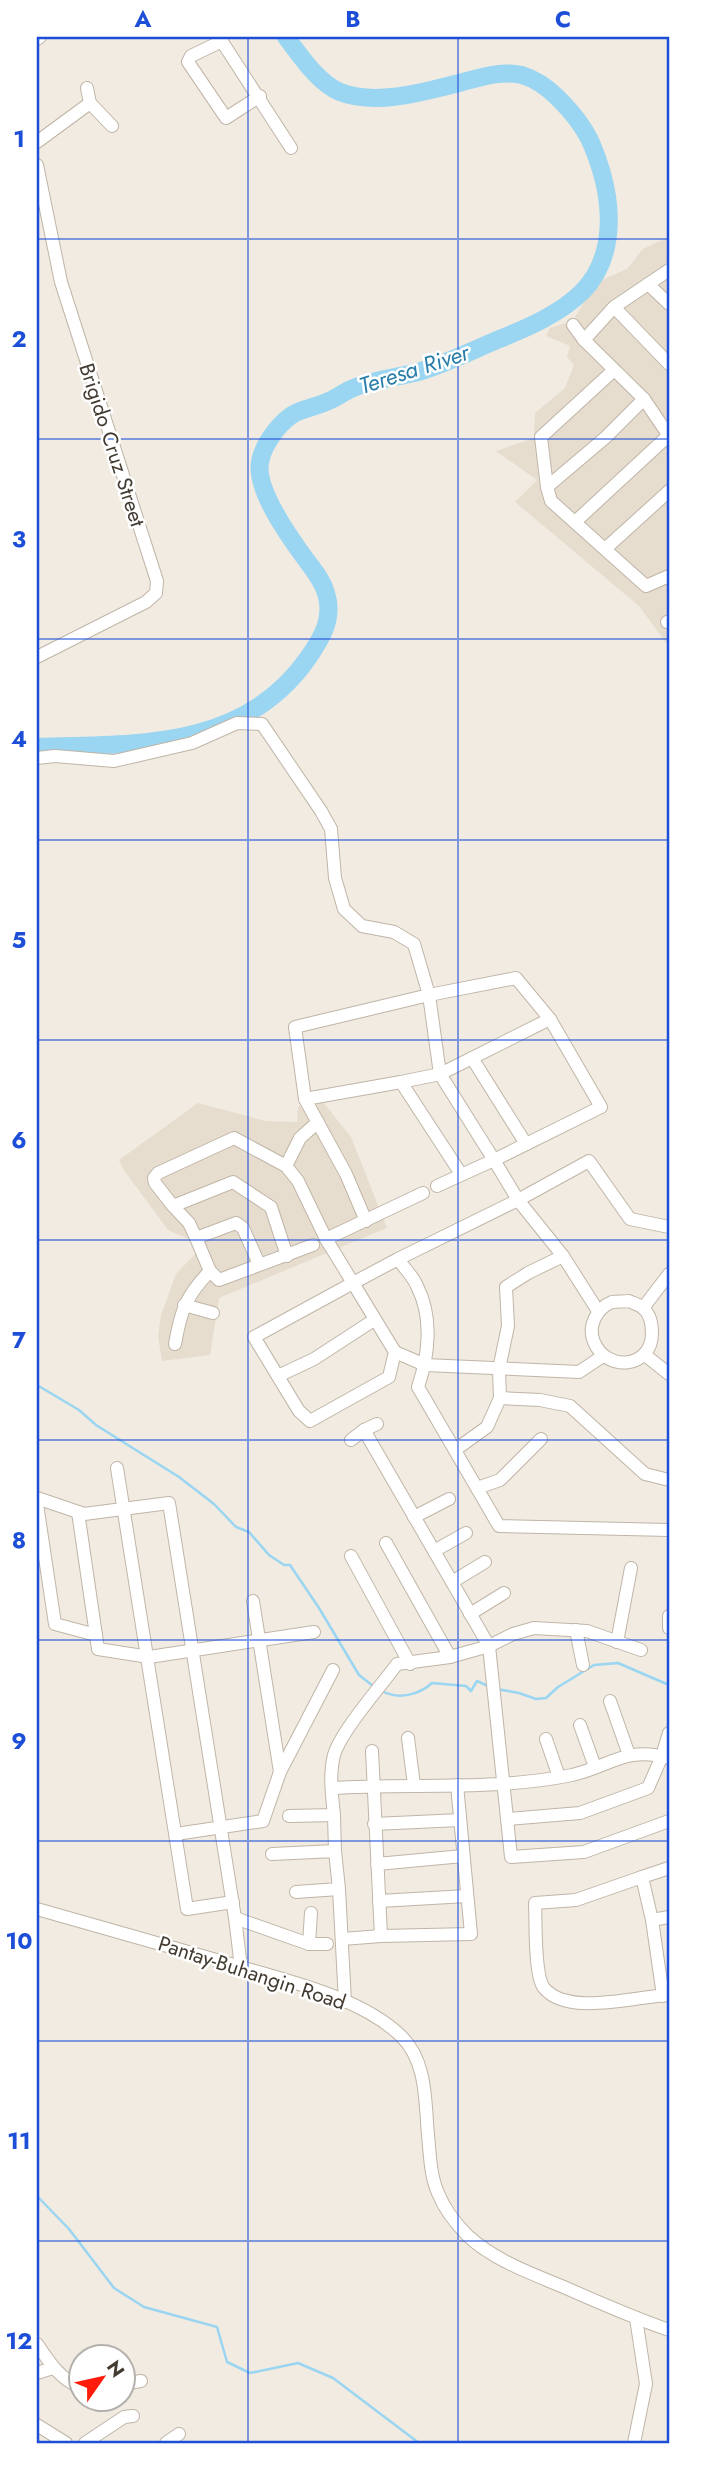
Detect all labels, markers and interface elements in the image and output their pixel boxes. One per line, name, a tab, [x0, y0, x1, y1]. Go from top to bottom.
text: A	[134, 2, 152, 36]
text: B	[345, 2, 361, 36]
text: C	[555, 2, 571, 36]
text: 1	[13, 122, 25, 156]
text: 2	[11, 322, 27, 356]
water label: Teresa River	[355, 335, 475, 403]
street label: Brigido Cruz Street	[71, 359, 153, 531]
text: 3	[12, 522, 26, 556]
text: 4	[11, 722, 27, 756]
text: 5	[12, 923, 26, 957]
text: 6	[11, 1123, 27, 1157]
text: 7	[12, 1323, 26, 1357]
text: 8	[12, 1523, 26, 1557]
text: 9	[11, 1724, 27, 1758]
text: 10	[6, 1924, 32, 1958]
street label: Pantay-Buhangin Road	[154, 1929, 350, 2017]
text: 11	[7, 2124, 31, 2158]
text: 12	[6, 2324, 32, 2358]
north arrow	[66, 2344, 136, 2414]
text: N	[100, 2355, 131, 2383]

